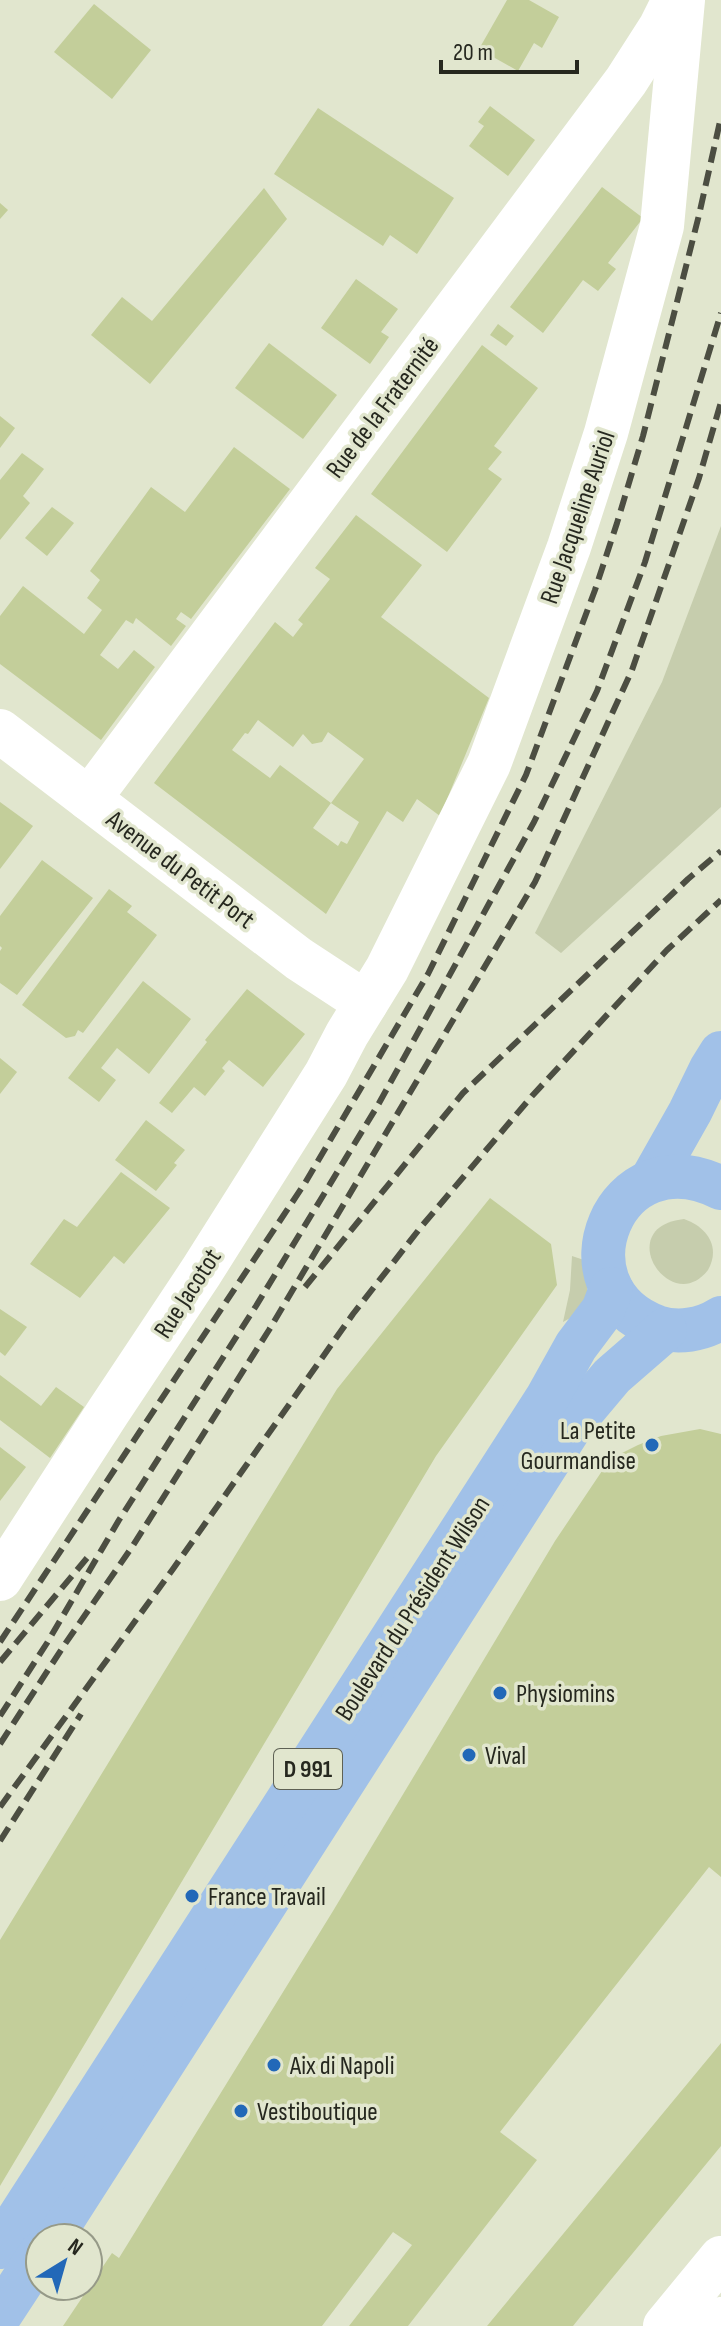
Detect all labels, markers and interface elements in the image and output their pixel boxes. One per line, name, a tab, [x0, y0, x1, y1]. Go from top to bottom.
scale bar	[441, 24, 577, 74]
text: 20 m	[453, 38, 493, 67]
street label: Rue de la Fraternité	[320, 331, 446, 485]
street label: Rue Jacqueline Auriol	[534, 427, 623, 608]
street label: Avenue du Petit Port	[99, 804, 260, 936]
street label: Rue Jacotot	[148, 1243, 229, 1344]
place label: La Petite Gourmandise	[521, 1416, 636, 1477]
marker: La Petite Gourmandise	[643, 1436, 661, 1454]
street label: Boulevard du Président Wilson	[329, 1491, 497, 1727]
place label: Physiomins	[516, 1679, 615, 1710]
marker: Physiomins	[491, 1684, 509, 1702]
place label: Vival	[485, 1741, 526, 1772]
marker: Vival	[460, 1746, 478, 1764]
road number: D 991	[274, 1749, 342, 1789]
place label: France Travail	[208, 1882, 326, 1913]
marker: France Travail	[183, 1887, 201, 1905]
place label: Aix di Napoli	[289, 2051, 395, 2082]
marker: Aix di Napoli	[265, 2056, 283, 2074]
place label: Vestiboutique	[257, 2097, 378, 2128]
marker: Vestiboutique	[232, 2102, 250, 2120]
north arrow	[24, 2222, 104, 2302]
text: N	[62, 2233, 88, 2262]

